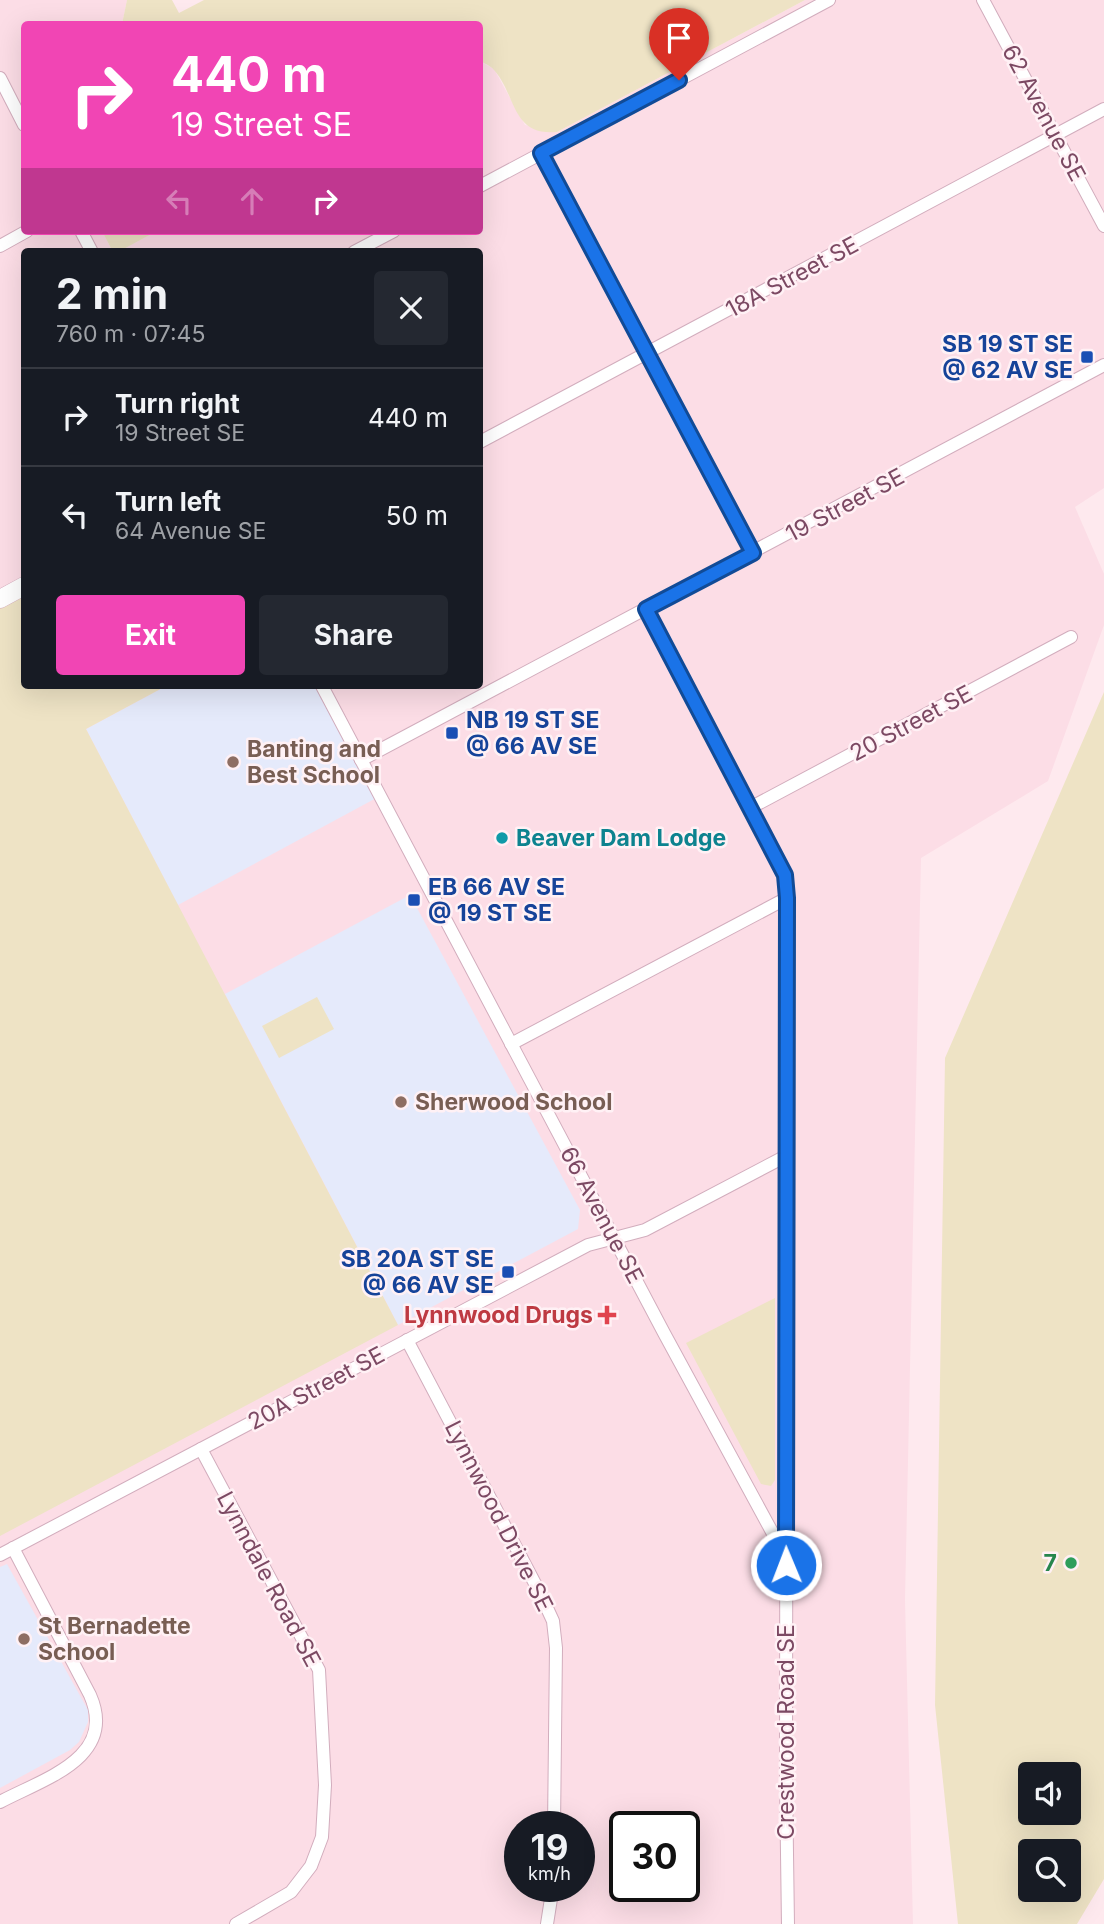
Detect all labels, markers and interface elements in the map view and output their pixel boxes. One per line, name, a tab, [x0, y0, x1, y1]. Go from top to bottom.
pin	[649, 8, 709, 80]
icon: arrive	[660, 19, 698, 57]
street label: 62 Avenue SE	[996, 40, 1092, 186]
text: 440 m	[171, 45, 327, 104]
icon: right	[56, 49, 147, 140]
text: 19 Street SE	[171, 105, 352, 144]
icon: left	[160, 182, 198, 220]
icon: ahead	[233, 182, 271, 220]
icon: right	[306, 182, 344, 220]
street label: 18A Street SE	[721, 230, 863, 324]
text: 2 min	[56, 268, 168, 319]
button: close	[374, 271, 448, 345]
text: 760 m · 07:45	[56, 320, 205, 348]
place label: SB 19 ST SE @ 62 AV SE	[942, 330, 1073, 384]
marker: SB 19 ST SE @ 62 AV SE	[1079, 349, 1095, 365]
text: Turn right	[115, 388, 240, 419]
icon: right	[56, 398, 94, 436]
text: 440 m	[368, 402, 448, 433]
text: 19 Street SE	[115, 419, 245, 447]
street label: 19 Street SE	[781, 462, 909, 548]
text: Turn left	[115, 486, 221, 517]
icon: left	[56, 496, 94, 534]
text: 50 m	[386, 500, 448, 531]
text: 64 Avenue SE	[115, 517, 266, 545]
button: Exit	[56, 595, 245, 675]
button: Share	[259, 595, 448, 675]
street label: 20 Street SE	[845, 679, 977, 767]
place label: NB 19 ST SE @ 66 AV SE	[466, 706, 599, 760]
marker: NB 19 ST SE @ 66 AV SE	[444, 725, 460, 741]
place label: Banting and Best School	[247, 735, 381, 789]
marker: Banting and Best School	[225, 754, 241, 770]
place label: Beaver Dam Lodge	[516, 824, 726, 852]
marker: Beaver Dam Lodge	[494, 830, 510, 846]
place label: EB 66 AV SE @ 19 ST SE	[428, 873, 565, 927]
marker: EB 66 AV SE @ 19 ST SE	[406, 892, 422, 908]
place label: Sherwood School	[415, 1088, 612, 1116]
marker: Sherwood School	[393, 1094, 409, 1110]
street label: 66 Avenue SE	[554, 1142, 650, 1288]
place label: SB 20A ST SE @ 66 AV SE	[341, 1245, 494, 1299]
marker: SB 20A ST SE @ 66 AV SE	[500, 1264, 516, 1280]
place label: Lynnwood Drugs	[404, 1301, 593, 1329]
marker: Lynnwood Drugs	[599, 1307, 615, 1323]
street label: 20A Street SE	[243, 1340, 389, 1436]
street label: Lynnwood Drive SE	[439, 1416, 559, 1616]
street label: Lynndale Road SE	[211, 1487, 327, 1671]
position arrow	[749, 1528, 823, 1602]
place label: 7	[1044, 1549, 1057, 1577]
marker: 7	[1063, 1555, 1079, 1571]
place label: St Bernadette School	[38, 1612, 191, 1666]
street label: Crestwood Road SE	[772, 1624, 800, 1840]
marker: St Bernadette School	[16, 1631, 32, 1647]
map controls	[1018, 1762, 1081, 1902]
button: sound	[1018, 1762, 1081, 1825]
speed limit sign: 30	[609, 1811, 700, 1902]
text: 19	[531, 1826, 568, 1868]
button: search	[1018, 1839, 1081, 1902]
text: km/h	[528, 1863, 571, 1884]

